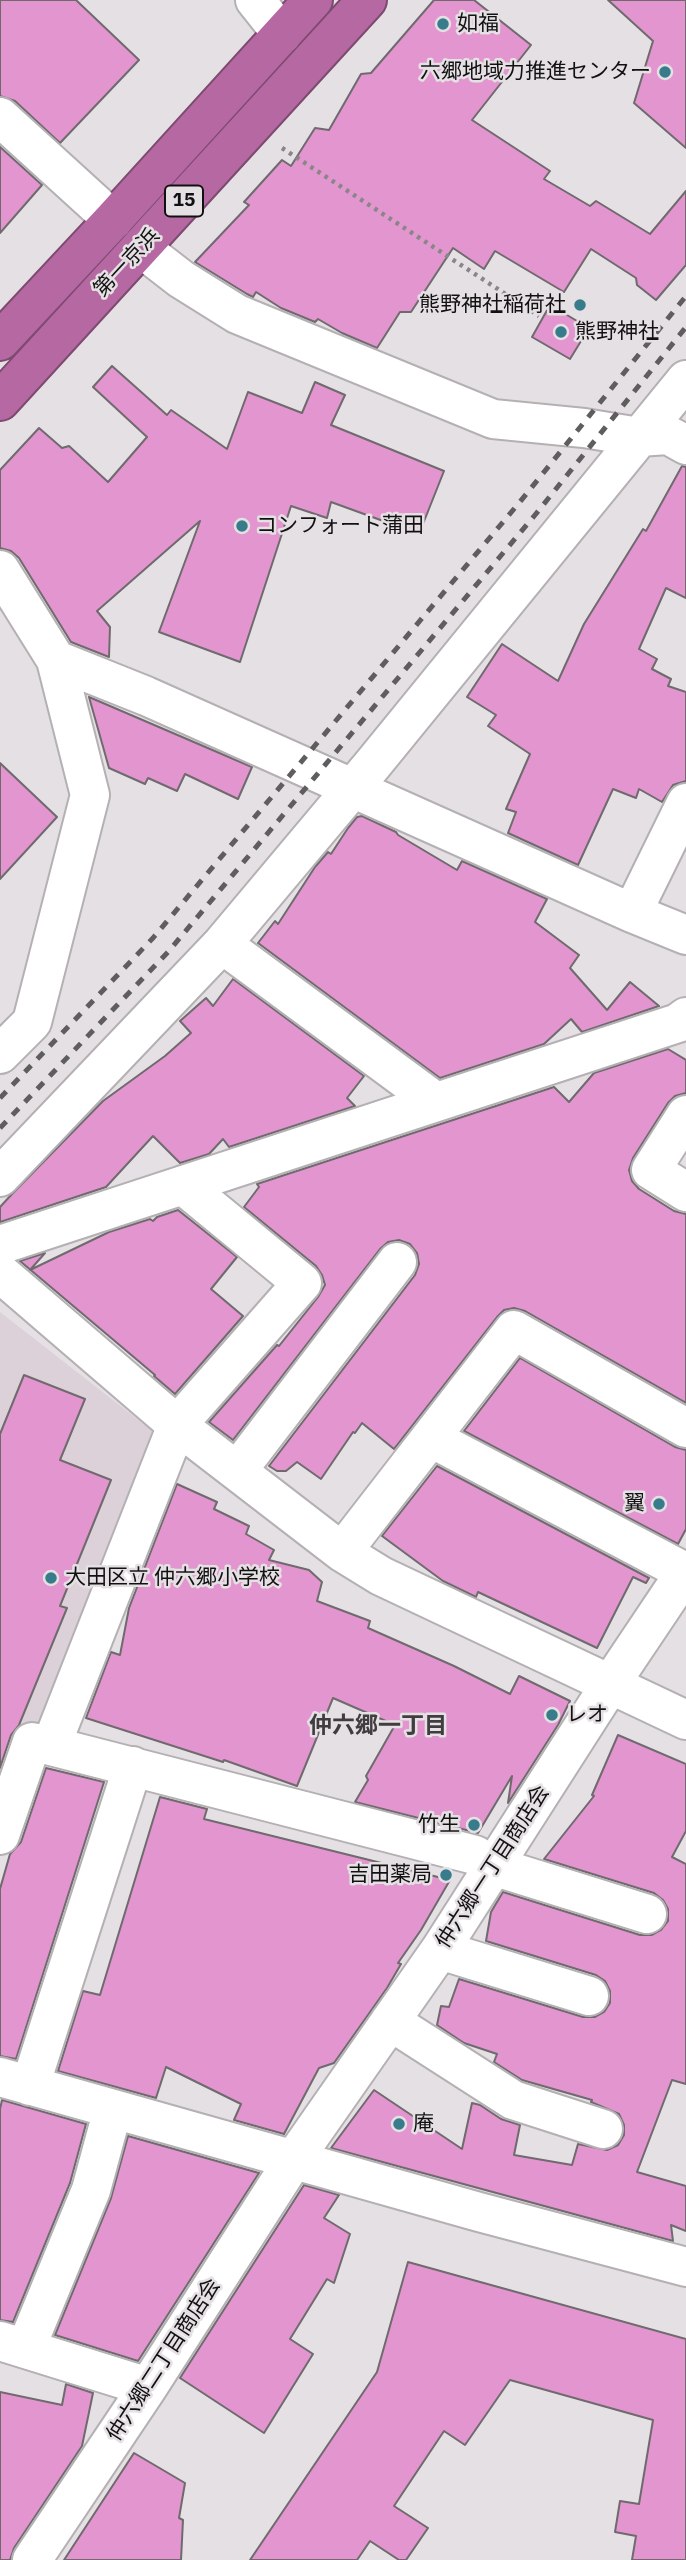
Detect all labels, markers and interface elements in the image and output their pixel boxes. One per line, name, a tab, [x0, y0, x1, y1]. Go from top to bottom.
place label: 如福	[457, 11, 499, 37]
marker: 如福	[435, 16, 451, 32]
place label: 六郷地域力推進センター	[420, 59, 651, 85]
marker: 六郷地域力推進センター	[657, 64, 673, 80]
road number: 15	[165, 186, 203, 216]
street label: 第一京浜	[89, 224, 165, 302]
place label: 熊野神社稲荷社	[419, 292, 566, 318]
marker: 熊野神社稲荷社	[572, 297, 588, 313]
place label: 熊野神社	[575, 319, 659, 345]
marker: 熊野神社	[553, 324, 569, 340]
place label: コンフォート蒲田	[256, 513, 424, 539]
marker: コンフォート蒲田	[234, 518, 250, 534]
place label: 翼	[624, 1491, 645, 1517]
marker: 翼	[651, 1496, 667, 1512]
place label: 大田区立 仲六郷小学校	[65, 1565, 280, 1591]
marker: 大田区立 仲六郷小学校	[43, 1570, 59, 1586]
place label: レオ	[566, 1702, 608, 1728]
marker: レオ	[544, 1707, 560, 1723]
district label: 仲六郷一丁目	[309, 1712, 447, 1740]
street label: 仲六郷一丁目商店会	[431, 1781, 555, 1953]
place label: 竹生	[418, 1812, 460, 1838]
marker: 竹生	[466, 1817, 482, 1833]
place label: 吉田薬局	[348, 1862, 432, 1888]
marker: 吉田薬局	[438, 1867, 454, 1883]
place label: 庵	[413, 2111, 434, 2137]
marker: 庵	[391, 2116, 407, 2132]
street label: 仲六郷二丁目商店会	[102, 2274, 226, 2446]

